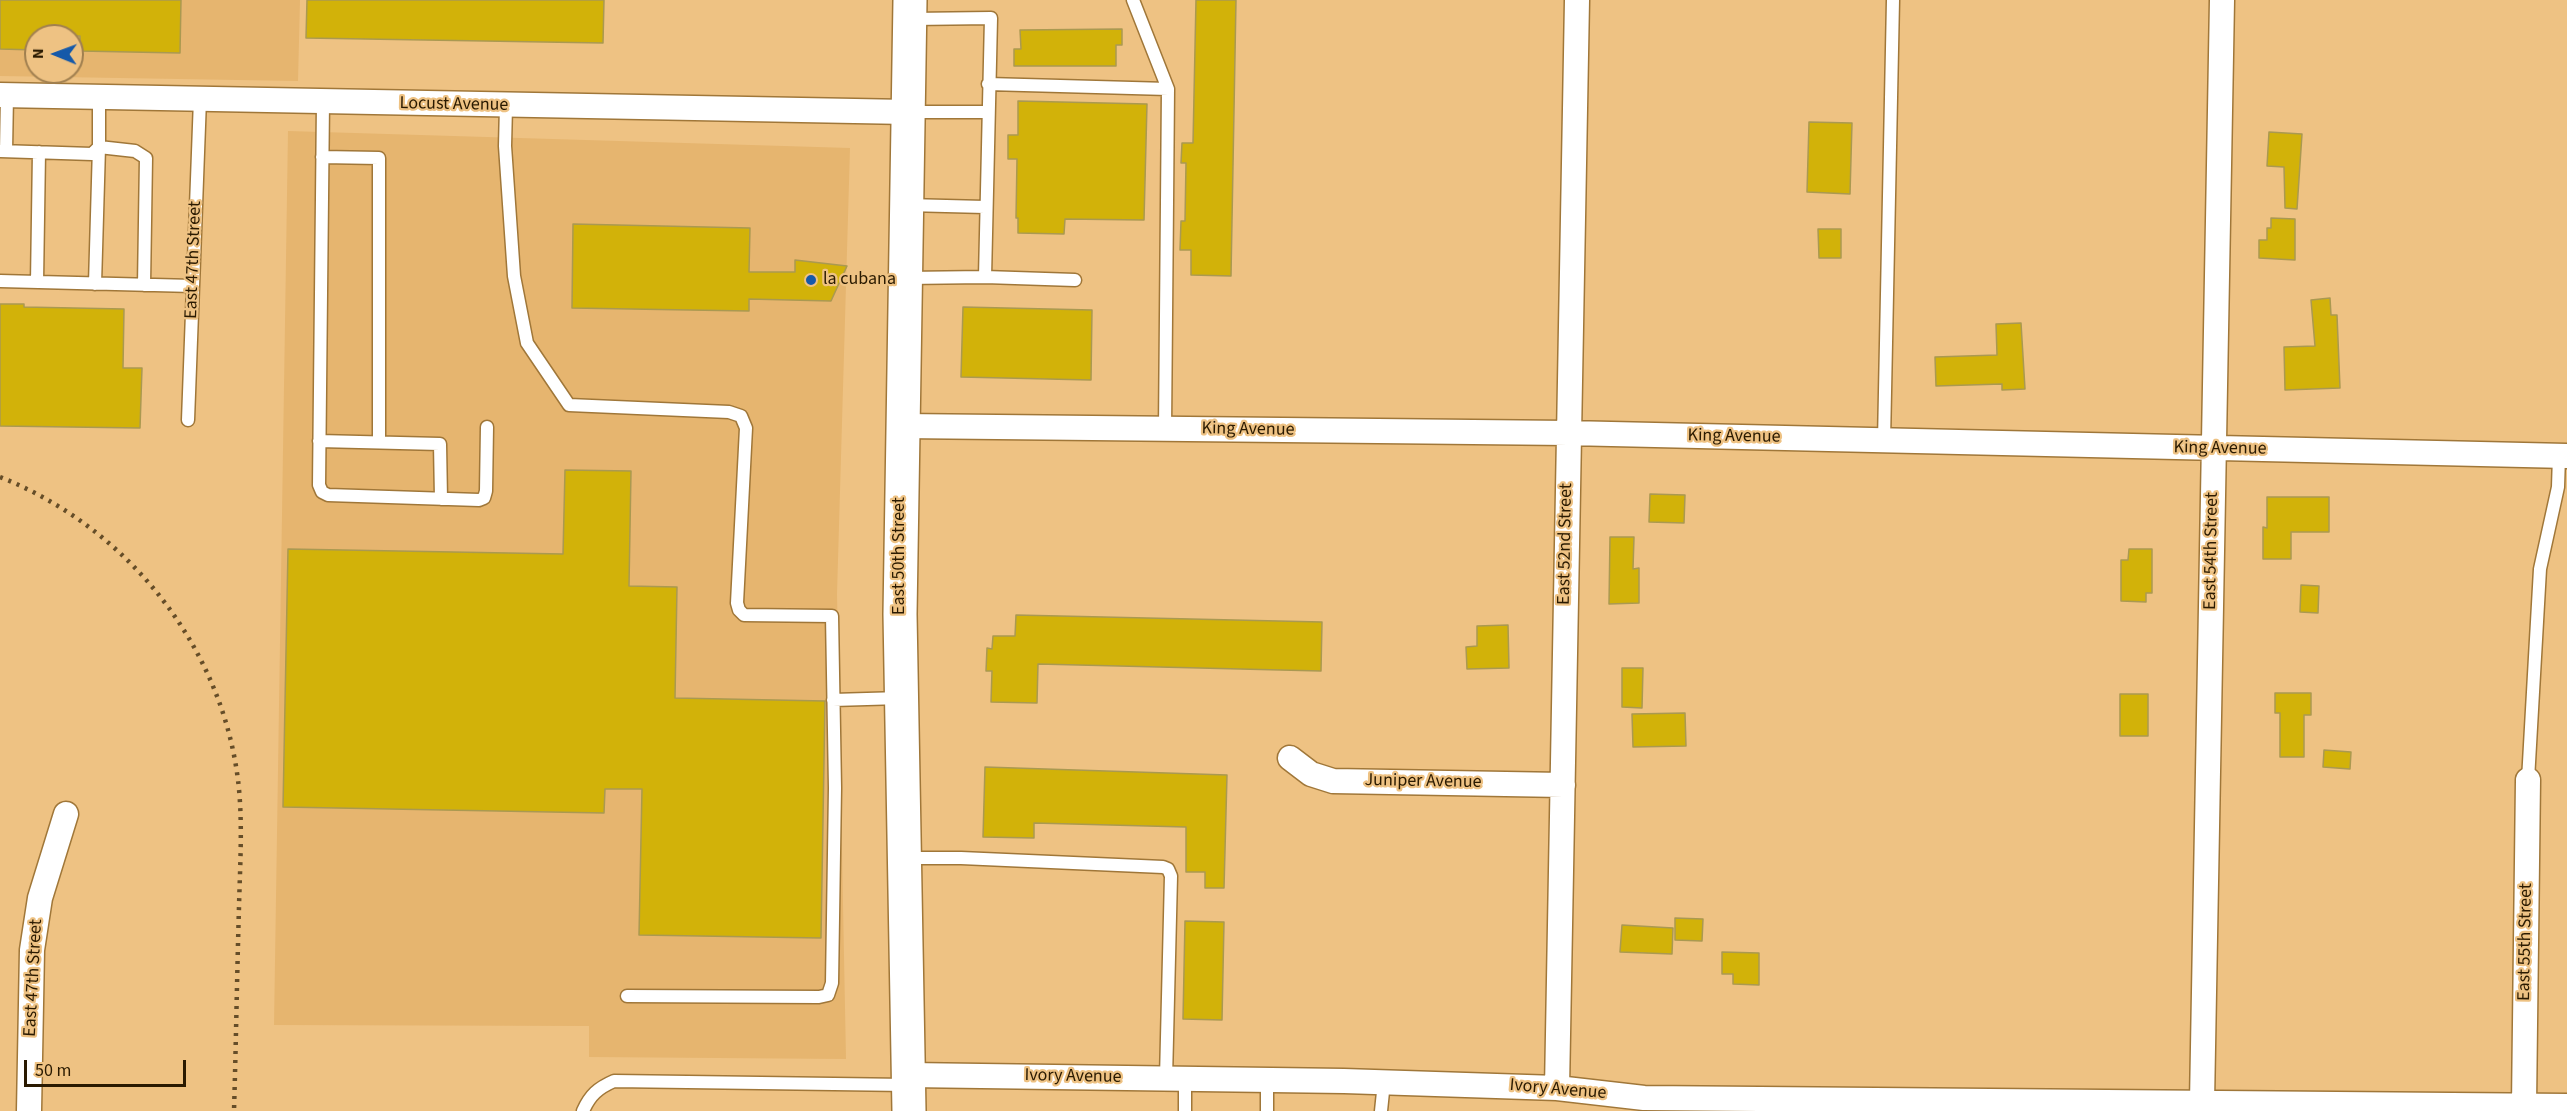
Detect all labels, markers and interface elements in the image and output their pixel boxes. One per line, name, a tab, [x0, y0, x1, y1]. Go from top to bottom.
north arrow	[24, 24, 84, 84]
text: N	[27, 48, 49, 59]
street label: Locust Avenue	[400, 93, 508, 117]
street label: East 47th Street	[181, 201, 207, 319]
place label: la cubana	[823, 269, 896, 291]
marker: la cubana	[804, 273, 818, 287]
street label: King Avenue	[1201, 418, 1295, 442]
street label: King Avenue	[1687, 425, 1781, 449]
street label: King Avenue	[2173, 437, 2267, 461]
street label: East 52nd Street	[1554, 483, 1578, 605]
street label: East 54th Street	[2200, 492, 2224, 610]
street label: East 50th Street	[889, 497, 911, 615]
street label: Juniper Avenue	[1364, 770, 1482, 794]
street label: East 55th Street	[2514, 883, 2538, 1001]
street label: East 47th Street	[20, 919, 48, 1037]
scale bar	[27, 1048, 189, 1086]
text: 50 m	[35, 1058, 71, 1083]
street label: Ivory Avenue	[1024, 1065, 1122, 1089]
street label: Ivory Avenue	[1509, 1075, 1607, 1105]

